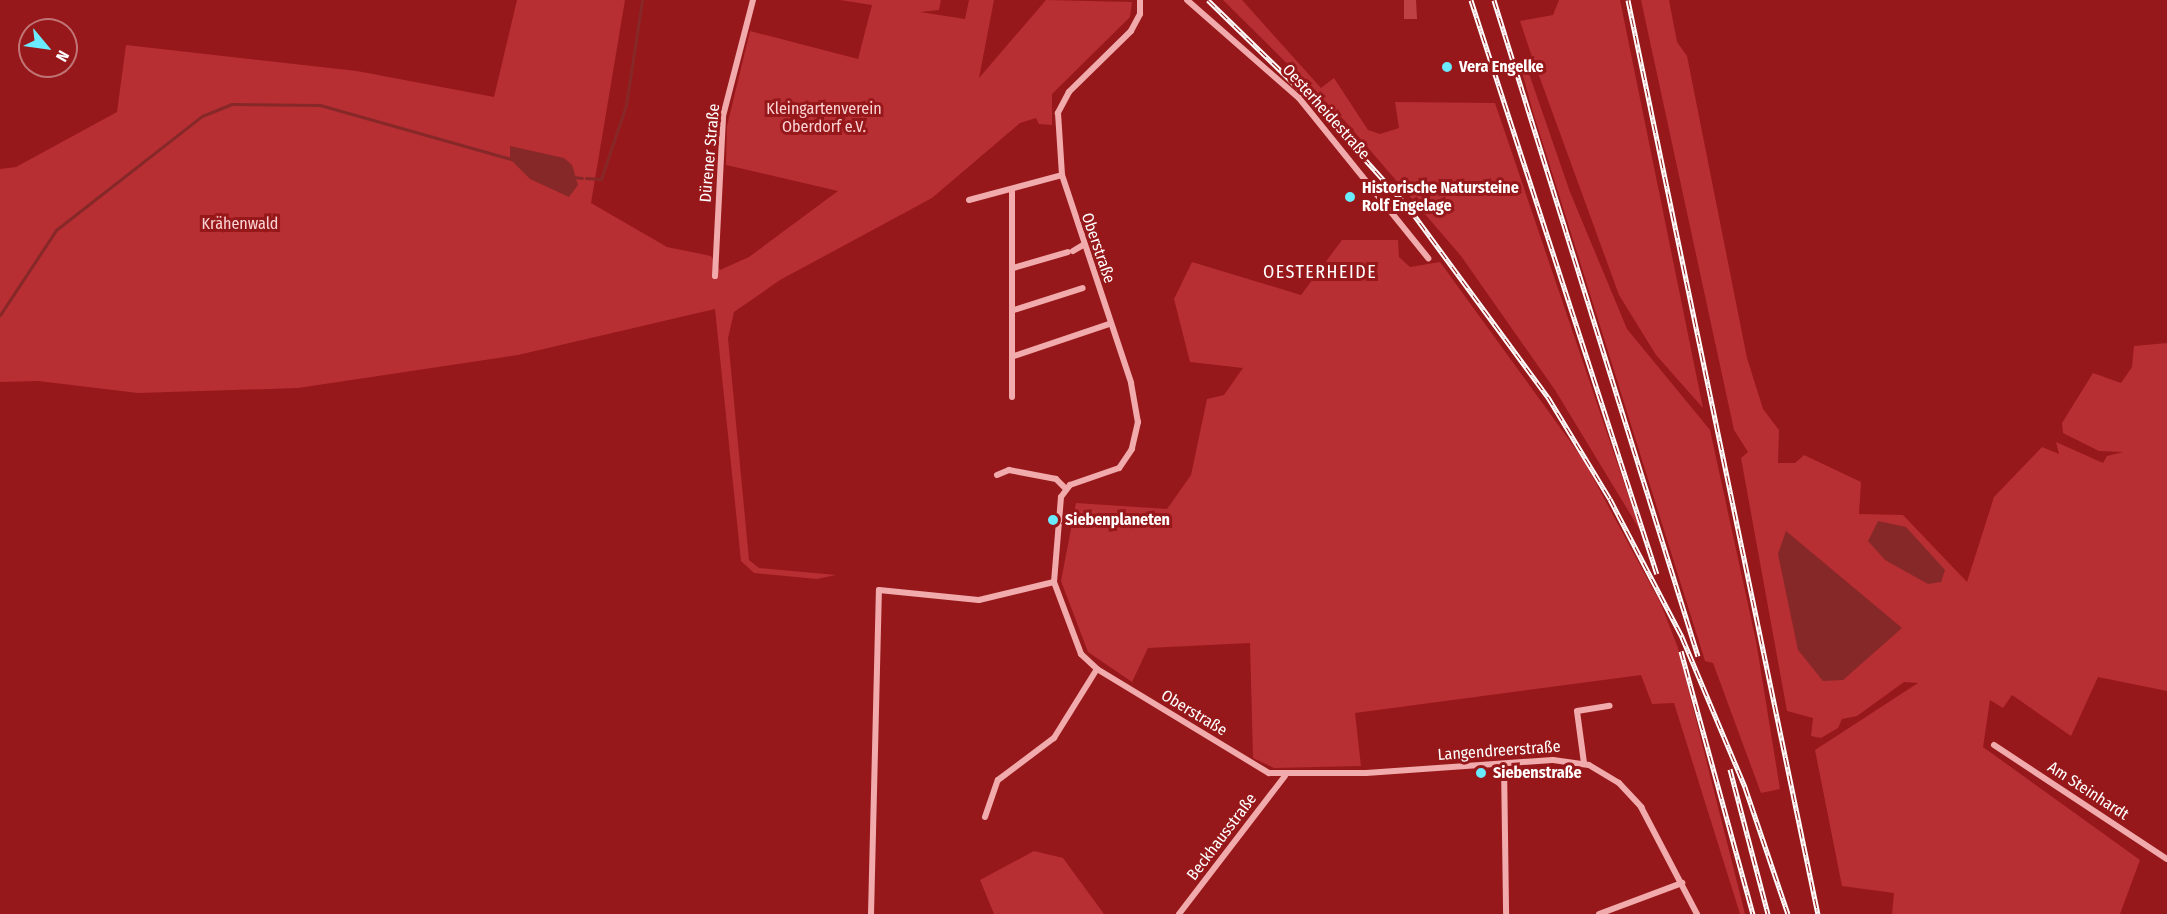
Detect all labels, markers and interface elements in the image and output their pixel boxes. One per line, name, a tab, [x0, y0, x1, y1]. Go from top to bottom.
north arrow	[18, 18, 78, 78]
text: N	[52, 47, 73, 65]
place label: Vera Engelke	[1459, 57, 1544, 77]
street label: Oesterheidestraße	[1278, 60, 1374, 164]
marker: Vera Engelke	[1440, 60, 1454, 74]
park label: Kleingartenverein Oberdorf e.V.	[766, 99, 882, 137]
street label: Dürener Straße	[696, 103, 724, 203]
place label: Historische Natursteine Rolf Engelage	[1362, 178, 1519, 216]
marker: Historische Natursteine Rolf Engelage	[1343, 190, 1357, 204]
street label: Oberstraße	[1077, 210, 1119, 286]
park label: Krähenwald	[202, 214, 278, 234]
district label: OESTERHEIDE	[1263, 261, 1377, 283]
place label: Siebenplaneten	[1065, 510, 1170, 530]
marker: Siebenplaneten	[1046, 513, 1060, 527]
street label: Oberstraße	[1158, 686, 1230, 740]
street label: Langendreerstraße	[1437, 737, 1561, 765]
street label: Am Steinhardt	[2044, 758, 2132, 824]
place label: Siebenstraße	[1493, 763, 1582, 783]
marker: Siebenstraße	[1474, 766, 1488, 780]
street label: Beckhausstraße	[1183, 790, 1261, 884]

